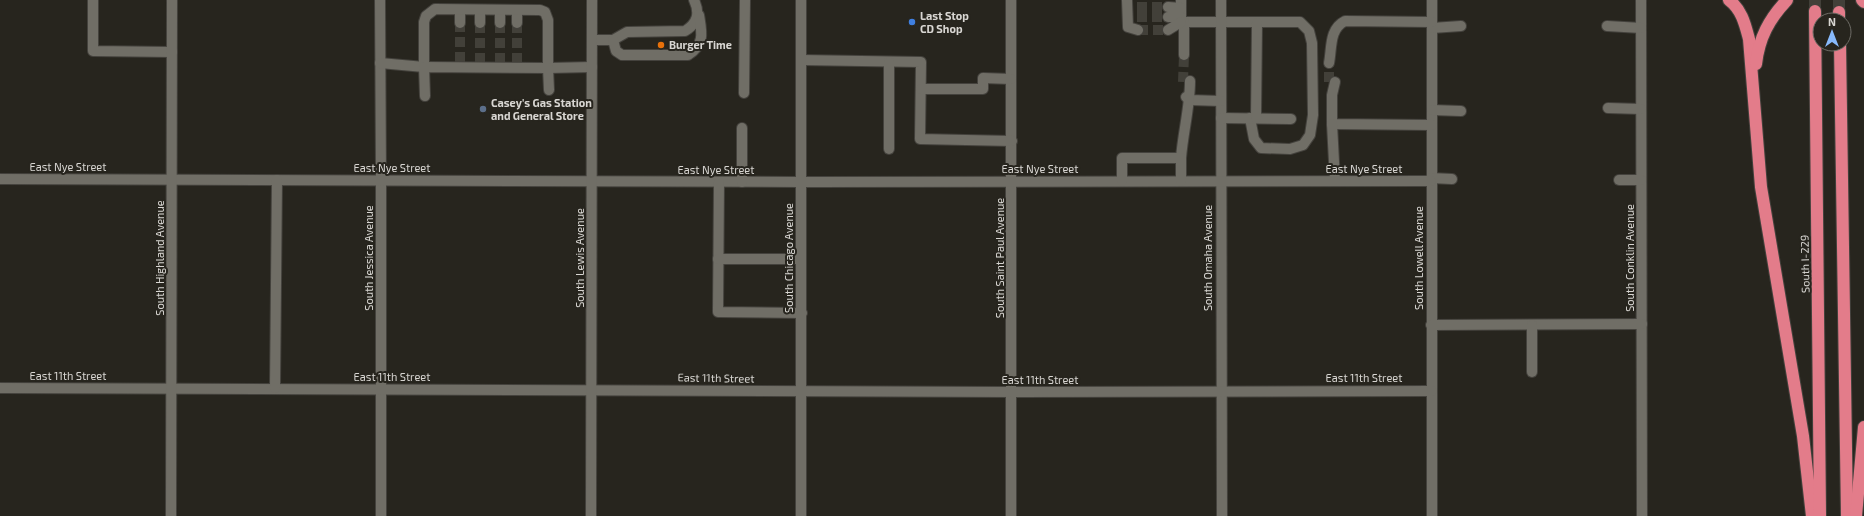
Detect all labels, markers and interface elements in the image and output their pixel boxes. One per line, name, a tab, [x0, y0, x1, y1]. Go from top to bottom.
place label: Last Stop CD Shop	[920, 9, 969, 35]
north arrow	[1812, 12, 1852, 52]
text: N	[1828, 15, 1836, 28]
marker: Last Stop CD Shop	[907, 17, 917, 27]
place label: Burger Time	[669, 38, 732, 51]
marker: Burger Time	[656, 40, 666, 50]
place label: Casey's Gas Station and General Store	[491, 96, 592, 122]
marker: Casey's Gas Station and General Store	[478, 104, 488, 114]
street label: East Nye Street	[30, 160, 106, 173]
street label: East Nye Street	[354, 161, 430, 174]
street label: East Nye Street	[1002, 162, 1078, 175]
street label: East Nye Street	[1326, 162, 1402, 175]
street label: East Nye Street	[678, 163, 754, 176]
street label: South Saint Paul Avenue	[993, 198, 1006, 318]
street label: South Highland Avenue	[153, 200, 166, 316]
street label: South Chicago Avenue	[782, 203, 795, 313]
street label: South Conklin Avenue	[1623, 204, 1636, 312]
street label: South Jessica Avenue	[362, 205, 375, 311]
street label: South Omaha Avenue	[1201, 205, 1214, 311]
street label: South Lowell Avenue	[1412, 206, 1425, 310]
street label: South Lewis Avenue	[573, 208, 586, 308]
street label: South I-229	[1797, 235, 1812, 293]
street label: East 11th Street	[30, 369, 106, 382]
street label: East 11th Street	[354, 370, 430, 383]
street label: East 11th Street	[678, 370, 755, 385]
street label: East 11th Street	[1326, 371, 1402, 384]
street label: East 11th Street	[1002, 373, 1078, 386]

